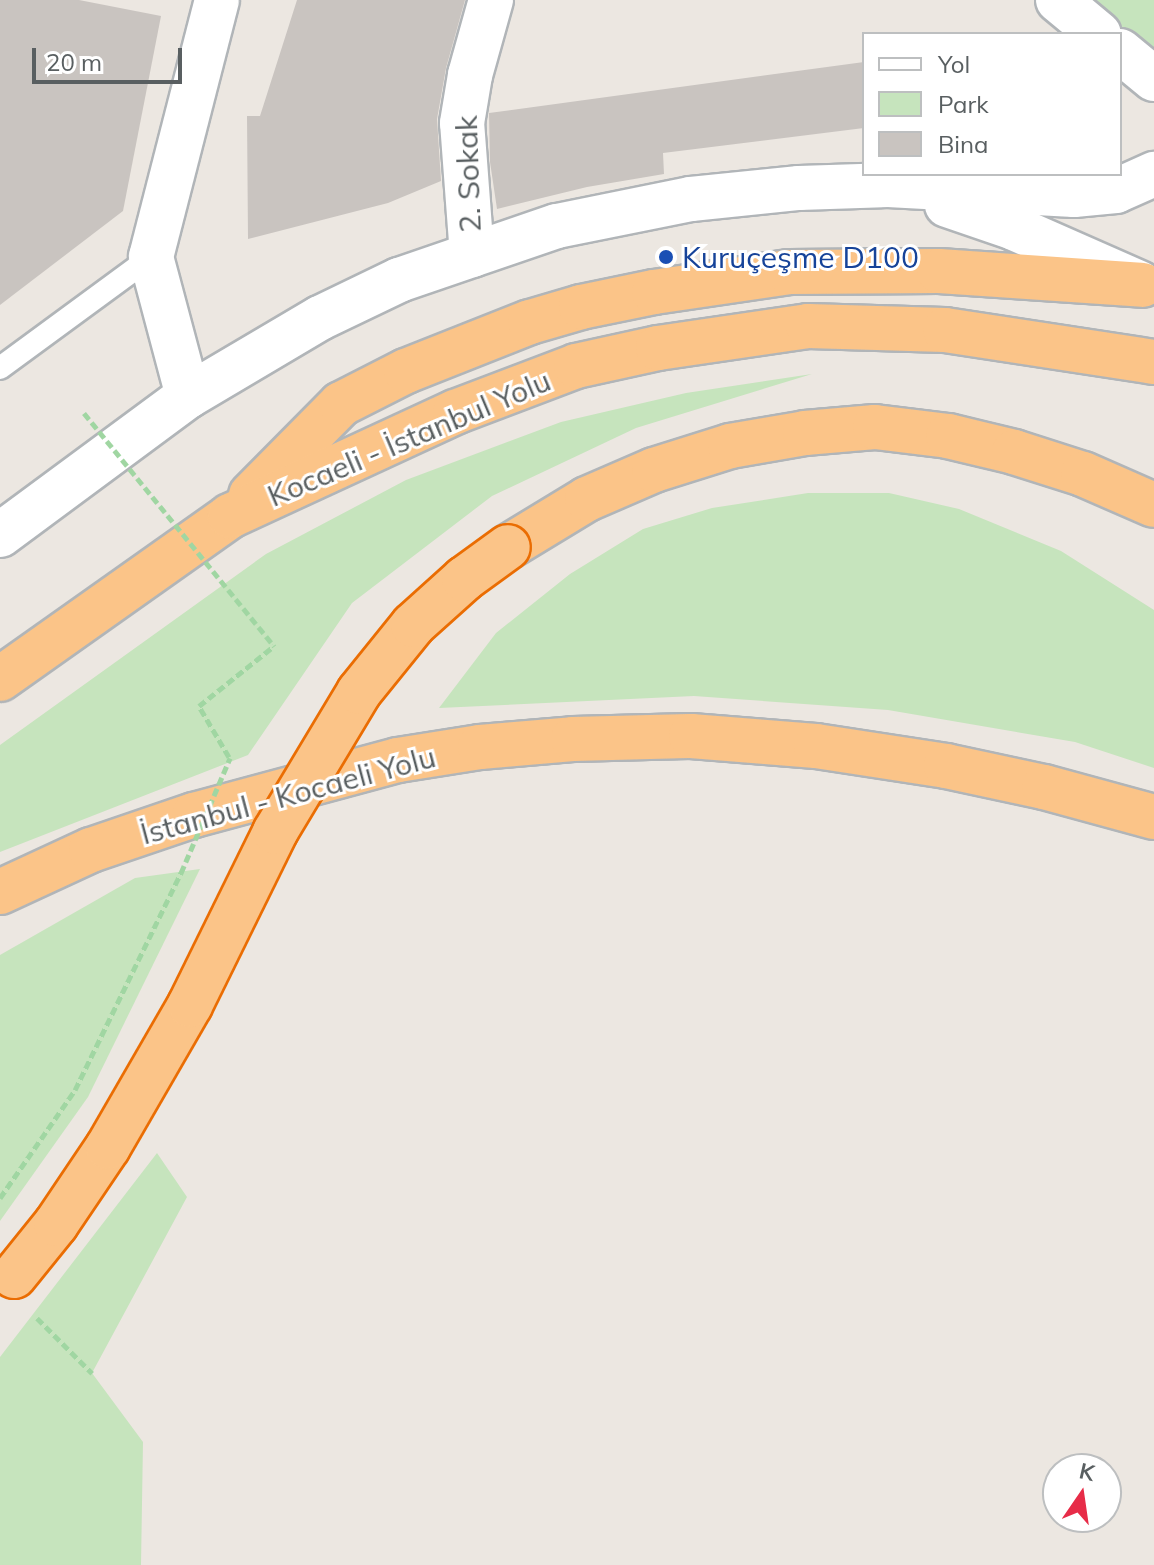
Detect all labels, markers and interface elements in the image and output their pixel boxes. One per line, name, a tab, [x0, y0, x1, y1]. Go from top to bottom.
scale bar	[36, 32, 186, 82]
legend	[862, 32, 1122, 176]
text: 20 m	[46, 47, 102, 77]
text: Yol	[938, 49, 970, 79]
text: Park	[938, 89, 989, 119]
street label: 2. Sokak	[448, 115, 488, 233]
text: Bina	[938, 129, 989, 159]
place label: Kuruçeşme D100	[682, 239, 919, 275]
marker: Kuruçeşme D100	[657, 248, 675, 266]
street label: Kocaeli - İstanbul Yolu	[262, 362, 556, 514]
street label: İstanbul - Kocaeli Yolu	[137, 738, 439, 852]
north arrow	[1042, 1453, 1122, 1533]
text: K	[1077, 1456, 1097, 1487]

